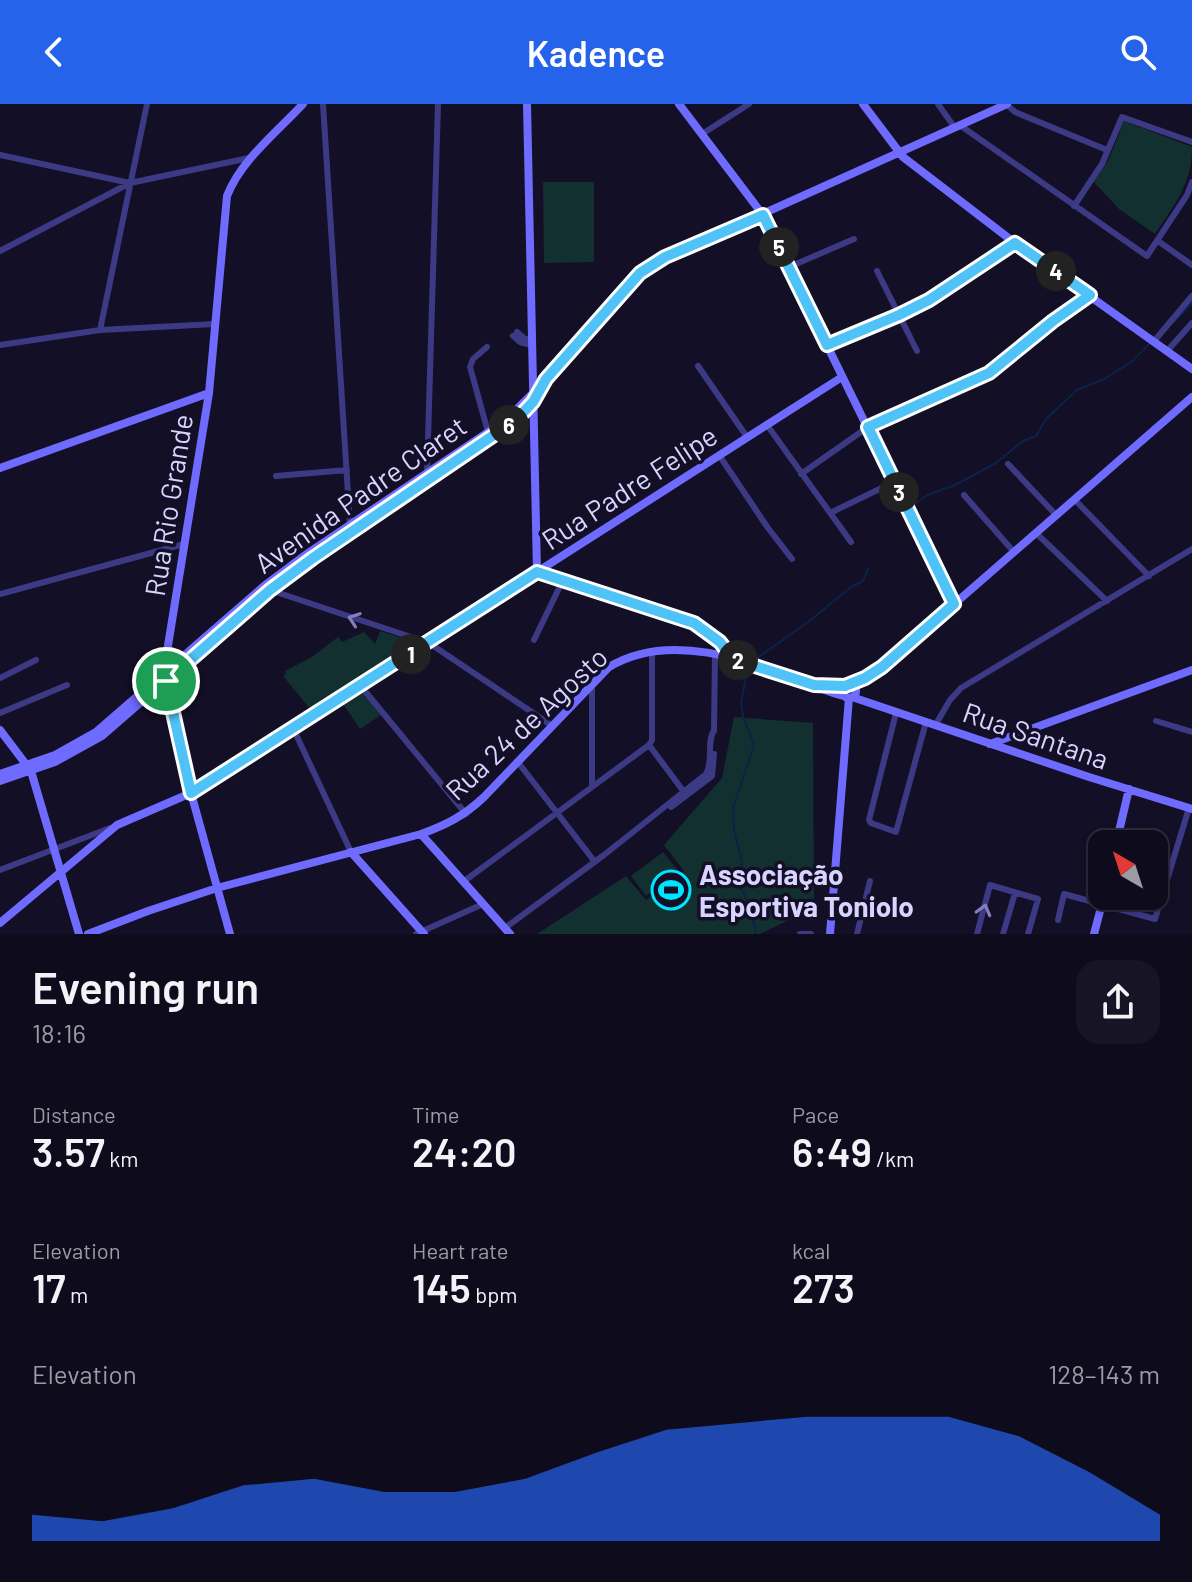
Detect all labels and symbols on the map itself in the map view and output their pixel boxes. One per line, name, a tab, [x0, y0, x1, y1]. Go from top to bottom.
pin: 5	[759, 227, 799, 267]
pin: 4	[1036, 251, 1076, 291]
pin: 6	[489, 405, 529, 445]
street label: Avenida Padre Claret	[248, 408, 472, 580]
street label: Rua Rio Grande	[137, 412, 199, 598]
street label: Rua Padre Felipe	[535, 418, 723, 556]
pin: 3	[879, 472, 919, 512]
one-way arrow	[348, 612, 362, 628]
pin: 1	[391, 634, 431, 674]
street label: Rua 24 de Agosto	[438, 639, 614, 807]
pin: 2	[718, 640, 758, 680]
pin	[132, 647, 200, 715]
street label: Rua Santana	[959, 694, 1113, 776]
north arrow	[1088, 830, 1168, 910]
place label: Associação Esportiva Toniolo	[699, 857, 914, 923]
sports icon: Associação Esportiva Toniolo	[650, 869, 692, 911]
one-way arrow	[974, 903, 991, 917]

